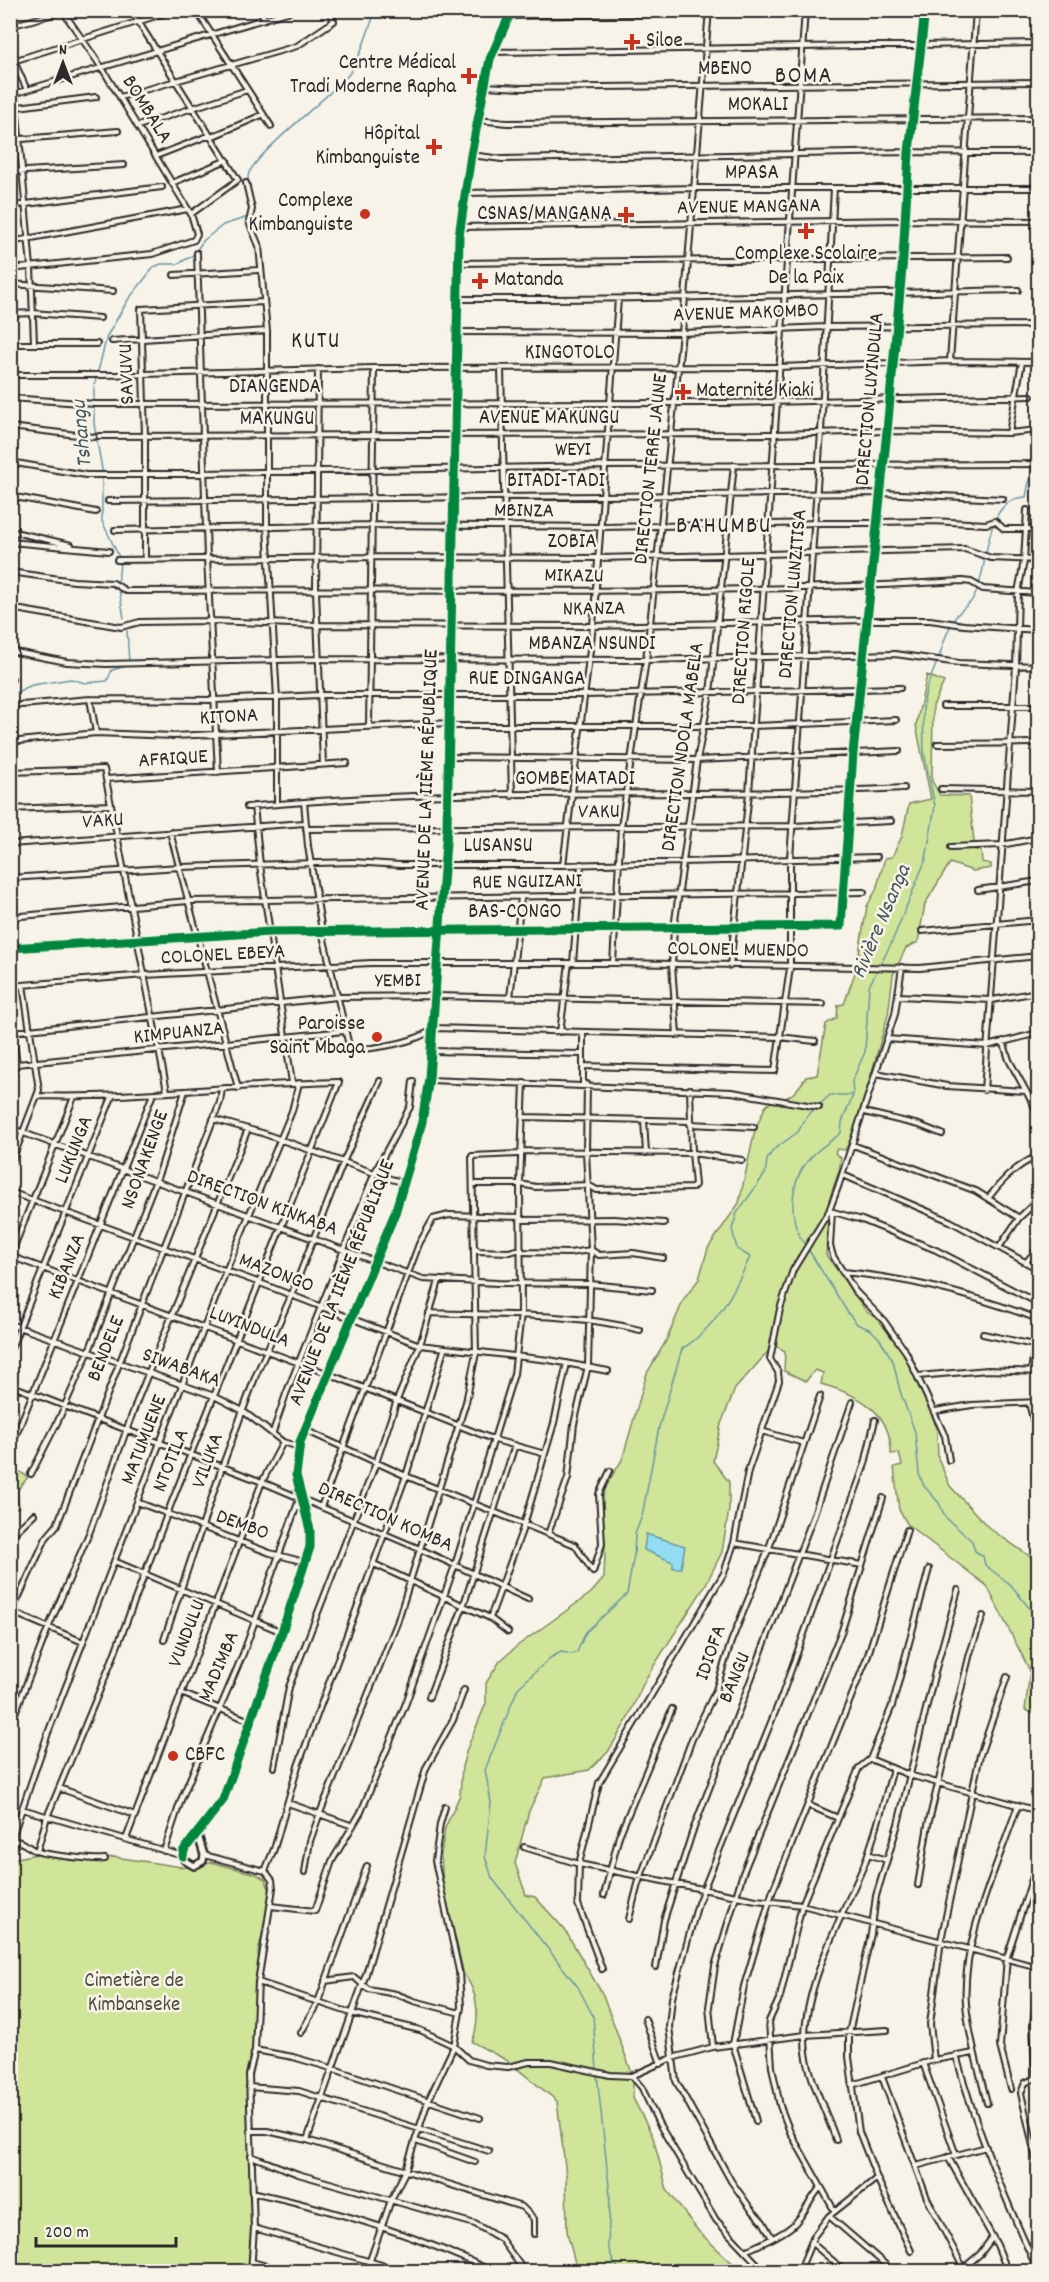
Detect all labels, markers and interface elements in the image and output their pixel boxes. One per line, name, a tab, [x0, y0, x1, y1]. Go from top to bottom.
place label: Siloe	[646, 27, 683, 57]
north arrow	[33, 33, 93, 93]
marker: Siloe	[623, 33, 641, 51]
text: N	[59, 39, 67, 62]
place label: Centre Médical Tradi Moderne Rapha	[290, 49, 457, 103]
street label: MBENO	[698, 55, 752, 85]
district label: BOMA	[775, 60, 833, 94]
marker: Centre Médical Tradi Moderne Rapha	[460, 67, 478, 85]
street label: BOMBALA	[113, 70, 179, 150]
street label: MOKALI	[728, 91, 789, 121]
place label: Hôpital Kimbanguiste	[315, 120, 420, 174]
marker: Hôpital Kimbanguiste	[425, 138, 443, 156]
street label: MPASA	[725, 159, 779, 189]
place label: Complexe Kimbanguiste	[248, 187, 353, 241]
street label: AVENUE MANGANA	[677, 192, 821, 224]
place label: CSNAS/MANGANA	[477, 200, 612, 230]
marker: CSNAS/MANGANA	[617, 206, 635, 224]
marker: Complexe Kimbanguiste	[358, 207, 372, 221]
marker: Complexe Scolaire De la Paix	[797, 222, 815, 240]
place label: Complexe Scolaire De la Paix	[735, 240, 877, 294]
place label: Matanda	[494, 266, 564, 296]
marker: Matanda	[471, 272, 489, 290]
street label: AVENUE MAKOMBO	[673, 296, 819, 332]
street label: DIRECTION LUYINDULA	[848, 311, 894, 487]
district label: KUTU	[291, 325, 341, 359]
street label: KINGOTOLO	[525, 339, 615, 369]
street label: SAVUVU	[112, 343, 144, 405]
street label: DIRECTION TERRE JAUNE	[627, 372, 677, 566]
street label: DIANGENDA	[229, 373, 321, 403]
place label: Maternité Kiaki	[696, 377, 814, 407]
marker: Maternité Kiaki	[674, 383, 692, 401]
water label: Tshangu	[64, 397, 101, 469]
street label: AVENUE MAKUNGU	[479, 404, 619, 434]
street label: MAKUNGU	[240, 405, 314, 435]
street label: WEYI	[555, 436, 592, 466]
street label: BITADI-TADI	[507, 467, 606, 497]
street label: MBINZA	[494, 496, 554, 528]
street label: DIRECTION LUNZITISA	[772, 508, 816, 680]
district label: BAHUMBU	[676, 510, 772, 544]
street label: ZOBIA	[547, 528, 597, 558]
street label: DIRECTION RIGOLE	[725, 556, 765, 705]
street label: MIKAZU	[544, 561, 604, 593]
street label: NKANZA	[562, 594, 626, 626]
street label: MBANZA NSUNDI	[528, 630, 656, 660]
street label: DIRECTION NDOLA MABELA	[654, 640, 714, 854]
street label: AVENUE DE LA IIÈME RÉPUBLIQUE	[408, 648, 448, 911]
street label: RUE DINGANGA	[469, 665, 585, 695]
street label: KITONA	[199, 701, 259, 735]
street label: AFRIQUE	[137, 743, 209, 777]
street label: GOMBE MATADI	[515, 765, 636, 795]
street label: VAKU	[578, 798, 620, 828]
street label: VAKU	[81, 806, 125, 838]
street label: LUSANSU	[463, 832, 533, 862]
water label: Rivière Nsanga	[844, 859, 921, 984]
street label: RUE NGUIZANI	[472, 867, 583, 899]
street label: BAS-CONGO	[468, 898, 562, 928]
street label: COLONEL MUENDO	[667, 935, 809, 967]
street label: COLONEL EBEYA	[160, 938, 286, 974]
street label: YEMBI	[375, 967, 422, 997]
place label: Paroisse Saint Mbaga	[269, 1010, 366, 1064]
street label: KIMPUANZA	[132, 1014, 226, 1054]
marker: Paroisse Saint Mbaga	[370, 1030, 384, 1044]
street label: NSONAKENGE	[114, 1106, 178, 1214]
street label: LUKUNGA	[48, 1111, 102, 1189]
street label: AVENUE DE LA IIÈME RÉPUBLIQUE	[282, 1155, 404, 1410]
street label: DIRECTION KINKABA	[182, 1163, 342, 1245]
street label: KIBANZA	[41, 1230, 95, 1304]
street label: MAZONGO	[234, 1246, 318, 1302]
street label: LUYINDULA	[204, 1299, 294, 1357]
street label: BENDELE	[80, 1311, 134, 1386]
street label: SIWABAKA	[137, 1341, 225, 1397]
street label: MATUMUENE	[114, 1390, 176, 1489]
street label: NTOTILA	[146, 1425, 198, 1497]
street label: VILUKA	[185, 1429, 233, 1493]
street label: DIRECTION KOMBA	[313, 1475, 457, 1561]
street label: DEMBO	[211, 1503, 273, 1549]
street label: VUNDULU	[161, 1596, 215, 1672]
street label: IDIOFA	[689, 1621, 735, 1685]
street label: MADIMBA	[192, 1627, 248, 1707]
street label: BANGU	[712, 1648, 760, 1708]
place label: CBFC	[185, 1741, 225, 1771]
marker: CBFC	[166, 1749, 180, 1763]
park label: Cimetière de Kimbanseke	[84, 1967, 184, 2021]
scale bar	[36, 2210, 176, 2248]
text: 200 m	[45, 2221, 89, 2246]

